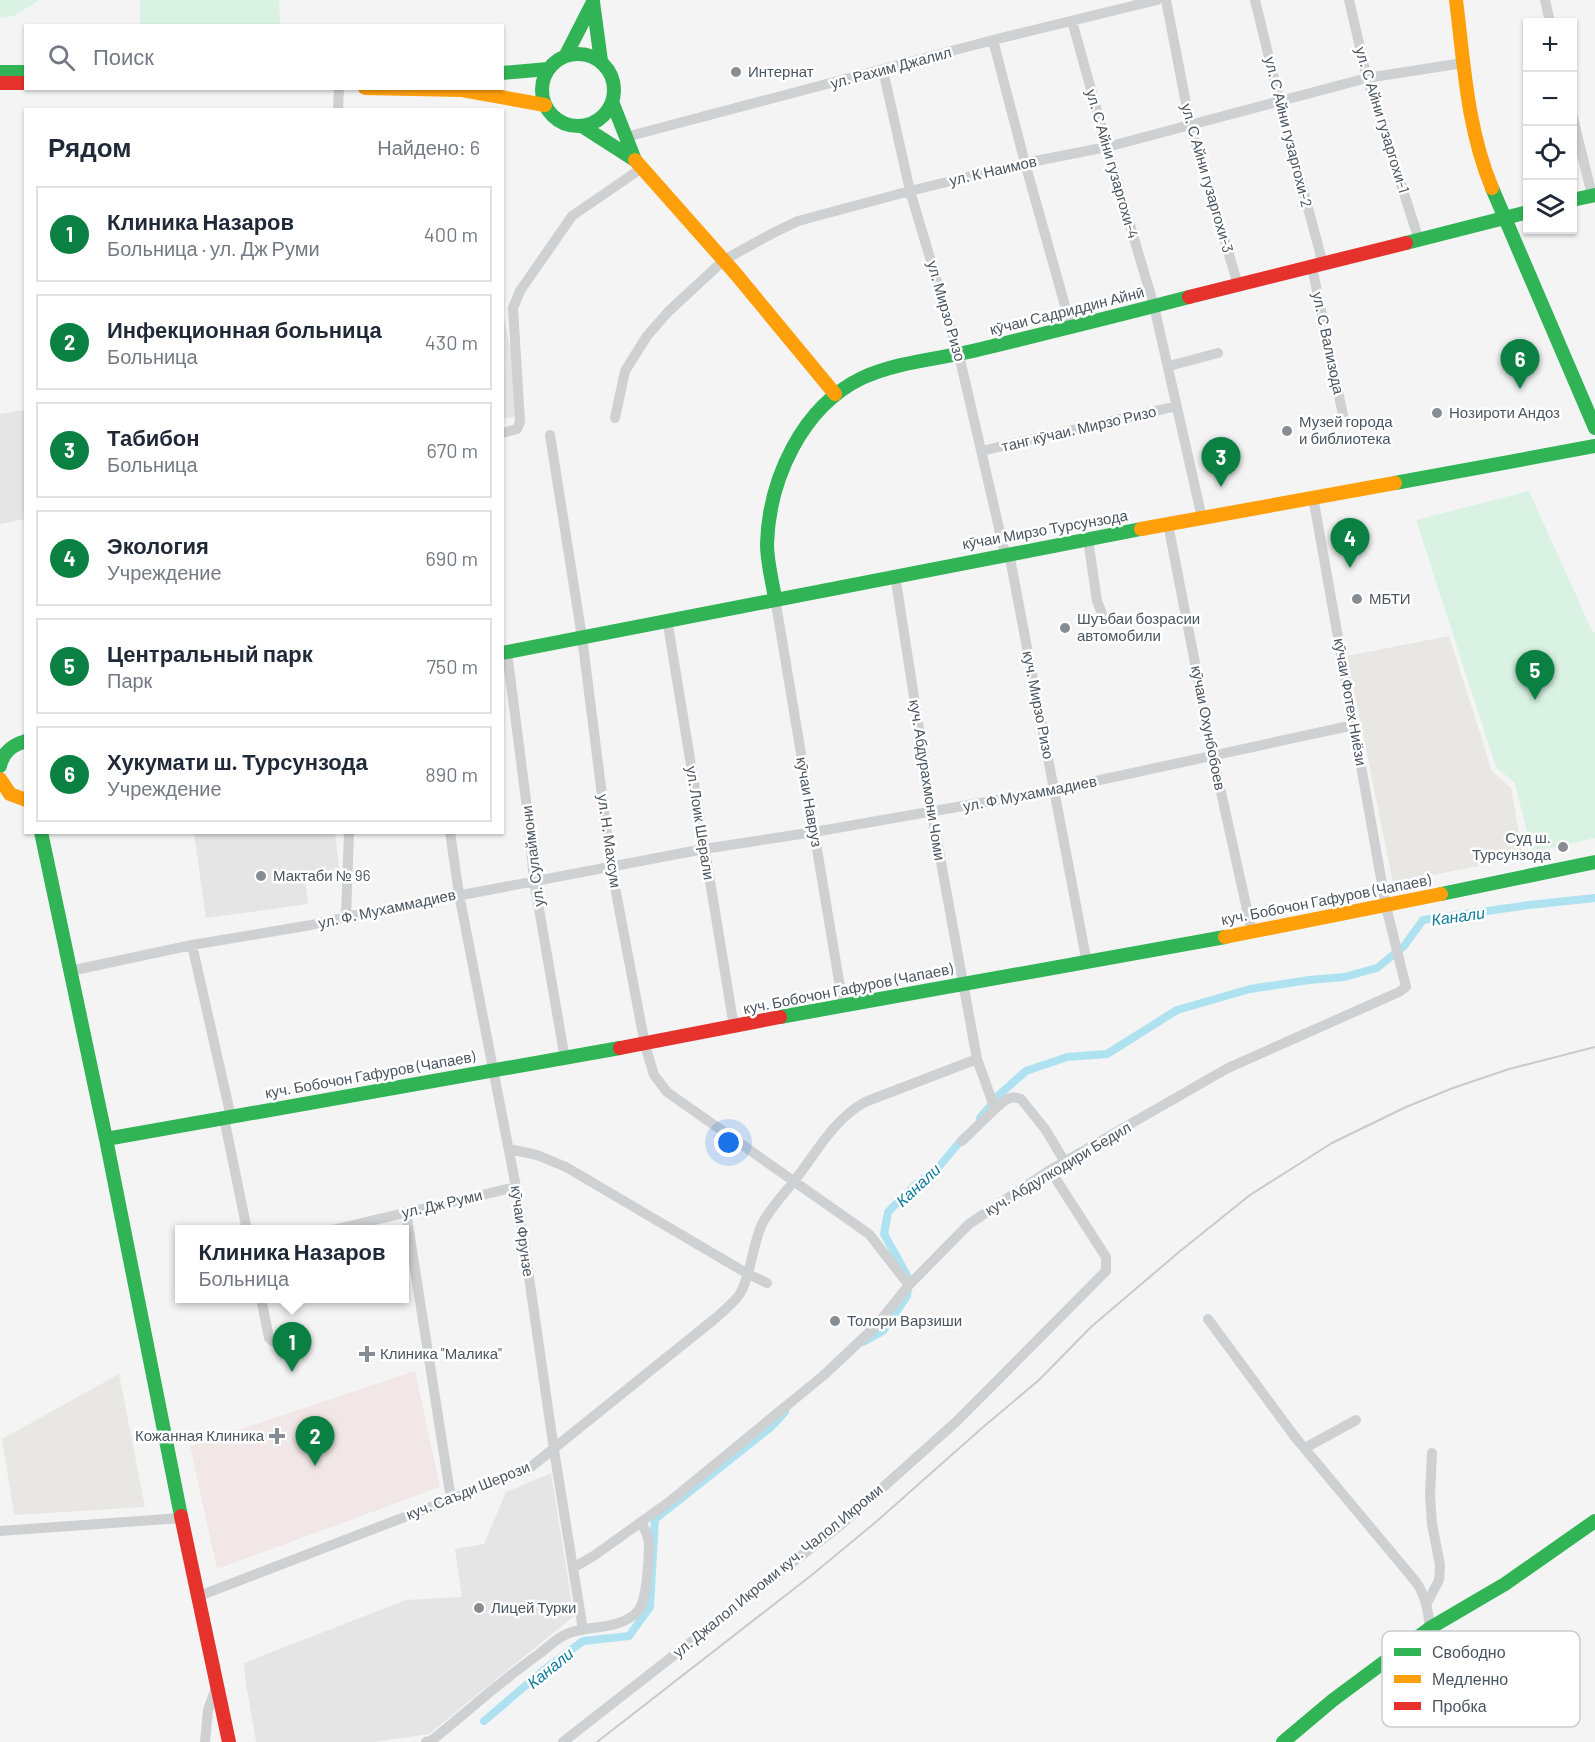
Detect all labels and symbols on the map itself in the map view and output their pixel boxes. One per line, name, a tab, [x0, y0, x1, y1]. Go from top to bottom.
street label: ул. Рахим Джалил	[828, 42, 953, 92]
street label: ул. С Айни гузаргохи-1	[1352, 44, 1414, 195]
street label: ул. С Айни гузаргохи-2	[1262, 55, 1316, 209]
place label: Интернат	[748, 62, 814, 80]
marker: Интернат	[729, 65, 743, 79]
street label: ул. С Айни гузаргохи-4	[1083, 87, 1143, 241]
street label: ул. С Айни гузаргохи-3	[1178, 101, 1238, 254]
street label: ул. К Наимов	[947, 151, 1038, 189]
street label: ул. Мирзо Ризо	[924, 258, 970, 363]
street label: кӯчаи Садриддин Айнӣ	[988, 282, 1146, 338]
street label: ул. С Вализода	[1309, 290, 1349, 396]
pin: 6	[1500, 340, 1540, 389]
street label: танг кӯчаи. Мирзо Ризо	[1000, 401, 1158, 455]
place label: Нозироти Андоз	[1449, 403, 1560, 421]
marker: Нозироти Андоз	[1430, 406, 1444, 420]
place label: Музей города и библиотека	[1299, 412, 1393, 447]
marker: Музей города и библиотека	[1280, 424, 1294, 438]
pin: 3	[1202, 438, 1240, 487]
street label: кӯчаи Мирзо Турсунзода	[961, 505, 1130, 552]
pin: 4	[1330, 518, 1370, 568]
place label: МБТИ	[1369, 589, 1411, 607]
marker: МБТИ	[1350, 592, 1364, 606]
place label: Шуъбаи бозрасии автомобили	[1077, 609, 1200, 644]
marker: Шуъбаи бозрасии автомобили	[1058, 621, 1072, 635]
street label: кӯчаи Фотех Ниёзи	[1331, 637, 1371, 767]
street label: куч. Мирзо Ризо	[1020, 649, 1058, 760]
pin: 5	[1516, 650, 1555, 700]
street label: кӯчаи Охунбобоев	[1188, 664, 1230, 792]
street label: куч. Абдурахмони Чоми	[906, 698, 950, 862]
street label: кӯчаи Навруз	[793, 755, 827, 848]
street label: ул. Лоик Шерали	[683, 765, 719, 881]
street label: ул. Ф Мухаммадиев	[961, 771, 1098, 815]
street label: ул. Н. Махсум	[594, 793, 625, 889]
street label: ул. Сулаймони	[517, 804, 547, 908]
place label: Суд ш. Турсунзода	[1472, 828, 1552, 863]
marker: Суд ш. Турсунзода	[1556, 840, 1570, 854]
place label: Мактаби № 96	[273, 866, 370, 884]
marker: Мактаби № 96	[254, 869, 268, 883]
street label: куч. Бобочон Гафуров (Чапаев)	[1219, 870, 1432, 928]
street label: ул. Ф. Мухаммадиев	[316, 885, 457, 931]
water label: Канали	[1430, 902, 1486, 929]
street label: куч. Бобочон Гафуров (Чапаев)	[741, 959, 954, 1017]
street label: куч. Бобочон Гафуров (Чапаев)	[263, 1047, 476, 1101]
street label: куч. Абдулкодири Бедил	[981, 1117, 1134, 1219]
your location	[714, 1128, 743, 1157]
water label: Канали	[892, 1159, 944, 1210]
street label: кӯчаи Фрунзе	[508, 1184, 538, 1278]
street label: ул. Дж Руми	[400, 1185, 484, 1221]
place label: Толори Варзиши	[847, 1311, 962, 1329]
marker: Толори Варзиши	[828, 1314, 842, 1328]
pin: 1	[272, 1322, 312, 1372]
place label: Клиника "Малика"	[380, 1344, 502, 1362]
marker: Клиника "Малика"	[358, 1345, 376, 1363]
pin: 2	[296, 1416, 334, 1466]
place label: Кожанная Клиника	[135, 1426, 265, 1444]
marker: Кожанная Клиника	[268, 1427, 286, 1445]
street label: куч. Саъди Шерози	[403, 1457, 532, 1523]
street label: ул. Джалол Икроми куч. Чалол Икроми	[669, 1480, 886, 1661]
place label: Лицей Турки	[491, 1598, 576, 1616]
marker: Лицей Турки	[472, 1601, 486, 1615]
legend	[1382, 1631, 1580, 1727]
text: Свободно	[1432, 1642, 1506, 1661]
water label: Канали	[523, 1643, 577, 1692]
text: Медленно	[1432, 1669, 1508, 1688]
text: Пробка	[1432, 1696, 1487, 1715]

